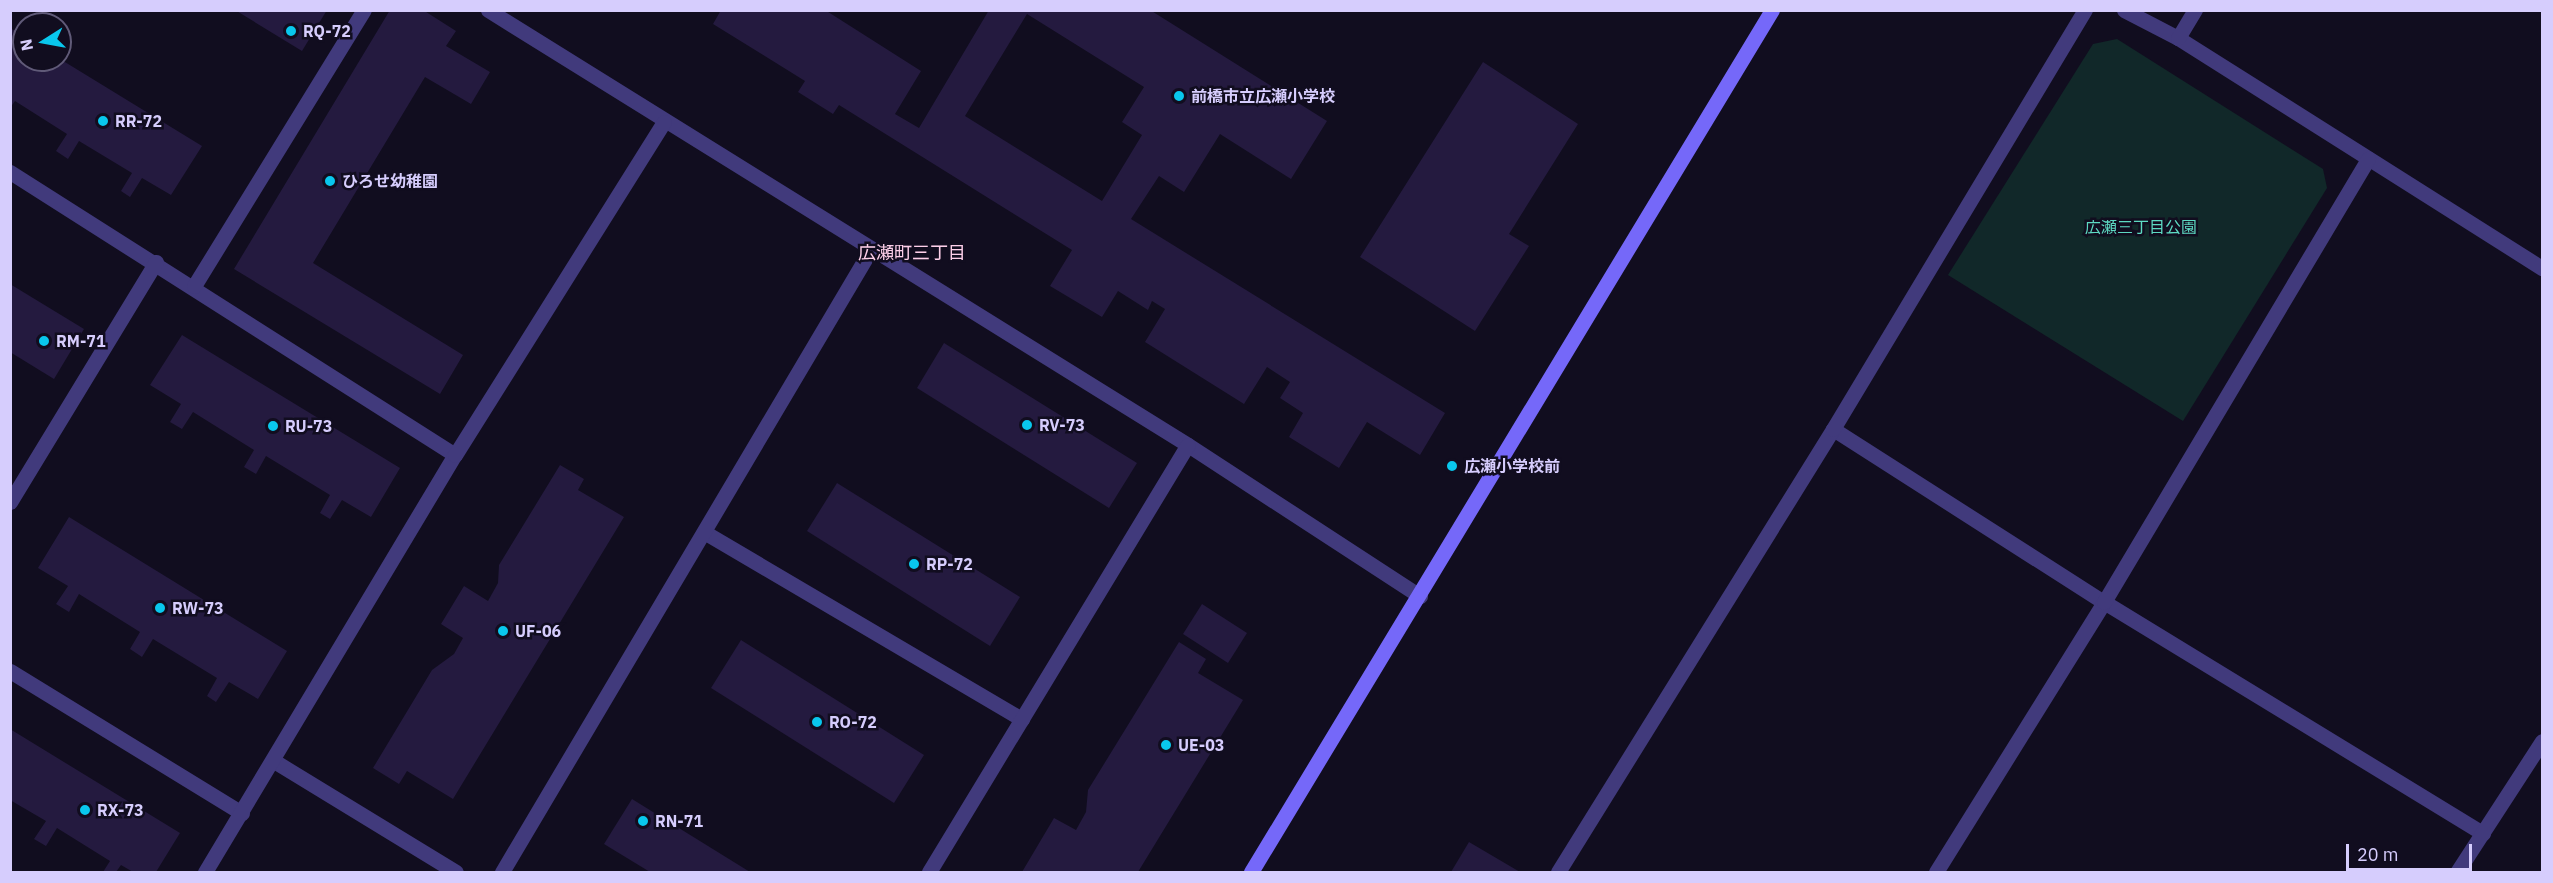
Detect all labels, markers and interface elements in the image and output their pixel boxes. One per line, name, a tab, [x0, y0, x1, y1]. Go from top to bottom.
north arrow	[12, 12, 72, 72]
place label: RQ-72	[303, 21, 351, 41]
marker: RQ-72	[284, 24, 298, 38]
text: N	[15, 37, 37, 53]
place label: 前橋市立広瀬小学校	[1191, 86, 1335, 106]
marker: 前橋市立広瀬小学校	[1172, 89, 1186, 103]
place label: RR-72	[115, 111, 162, 131]
marker: RR-72	[96, 114, 110, 128]
place label: ひろせ幼稚園	[342, 171, 438, 191]
marker: ひろせ幼稚園	[323, 174, 337, 188]
park label: 広瀬三丁目公園	[2085, 217, 2197, 237]
district label: 広瀬町三丁目	[858, 242, 966, 264]
place label: RM-71	[56, 331, 106, 351]
marker: RM-71	[37, 334, 51, 348]
place label: RV-73	[1039, 415, 1085, 435]
place label: RU-73	[285, 416, 332, 436]
marker: RV-73	[1020, 418, 1034, 432]
marker: RU-73	[266, 419, 280, 433]
place label: 広瀬小学校前	[1464, 456, 1560, 476]
marker: 広瀬小学校前	[1445, 459, 1459, 473]
place label: RP-72	[926, 554, 973, 574]
marker: RP-72	[907, 557, 921, 571]
place label: RW-73	[172, 598, 224, 618]
marker: RW-73	[153, 601, 167, 615]
place label: UF-06	[515, 621, 561, 641]
marker: UF-06	[496, 624, 510, 638]
place label: RO-72	[829, 712, 877, 732]
marker: RO-72	[810, 715, 824, 729]
place label: UE-03	[1178, 735, 1224, 755]
marker: UE-03	[1159, 738, 1173, 752]
place label: RX-73	[97, 800, 144, 820]
marker: RX-73	[78, 803, 92, 817]
place label: RN-71	[655, 811, 703, 831]
marker: RN-71	[636, 814, 650, 828]
scale bar	[2349, 832, 2475, 870]
text: 20 m	[2357, 843, 2399, 866]

